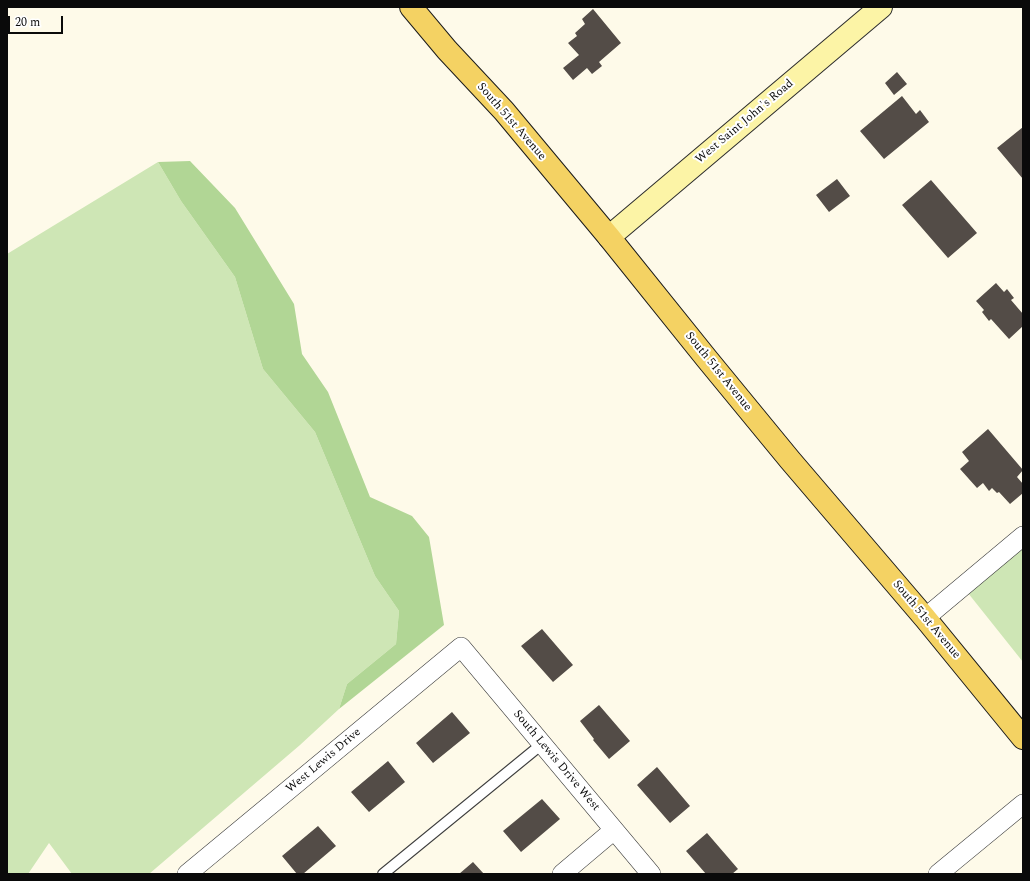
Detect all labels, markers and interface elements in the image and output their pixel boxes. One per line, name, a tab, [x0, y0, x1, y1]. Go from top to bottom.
scale bar	[10, 8, 65, 34]
text: 20 m	[15, 13, 40, 32]
street label: West Saint John's Road	[693, 77, 797, 167]
street label: South 51st Avenue	[473, 80, 549, 164]
street label: South 51st Avenue	[682, 329, 754, 415]
street label: South 51st Avenue	[889, 578, 963, 662]
street label: South Lewis Drive West	[510, 708, 602, 814]
street label: West Lewis Drive	[284, 725, 364, 797]

